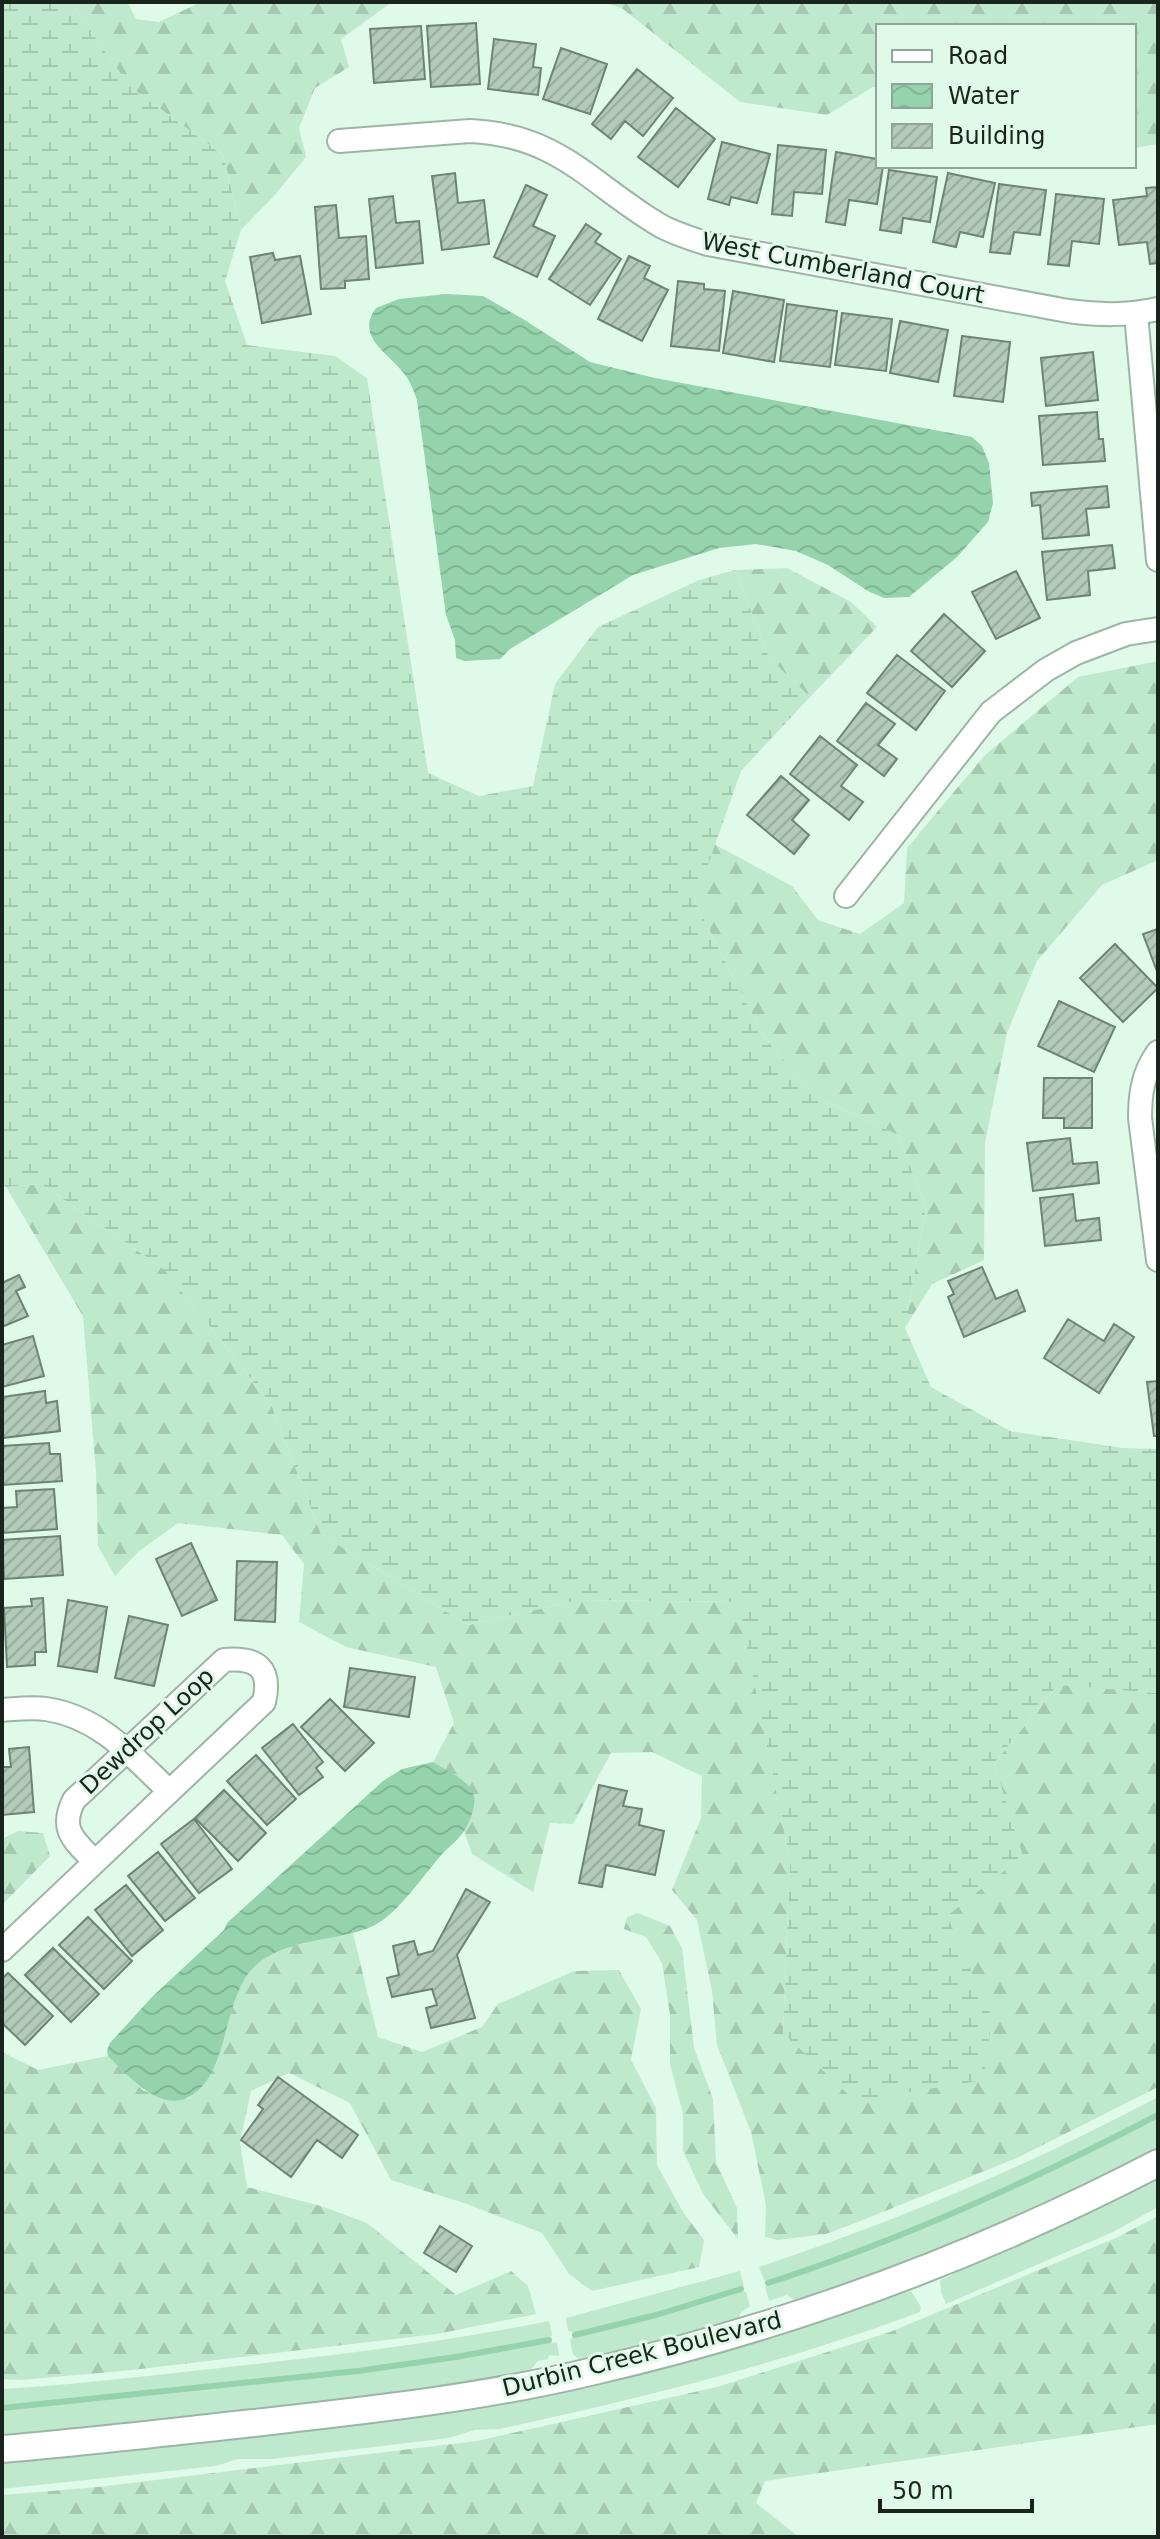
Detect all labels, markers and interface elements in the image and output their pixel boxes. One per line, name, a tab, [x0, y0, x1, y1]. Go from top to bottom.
legend	[876, 24, 1136, 168]
text: Road	[948, 42, 1008, 70]
text: Water	[948, 82, 1019, 110]
text: Building	[948, 122, 1045, 150]
street label: West Cumberland Court	[699, 227, 987, 309]
street label: Dewdrop Loop	[74, 1662, 220, 1800]
street label: Durbin Creek Boulevard	[499, 2306, 785, 2402]
scale bar	[880, 2463, 1032, 2513]
text: 50 m	[892, 2477, 954, 2505]

